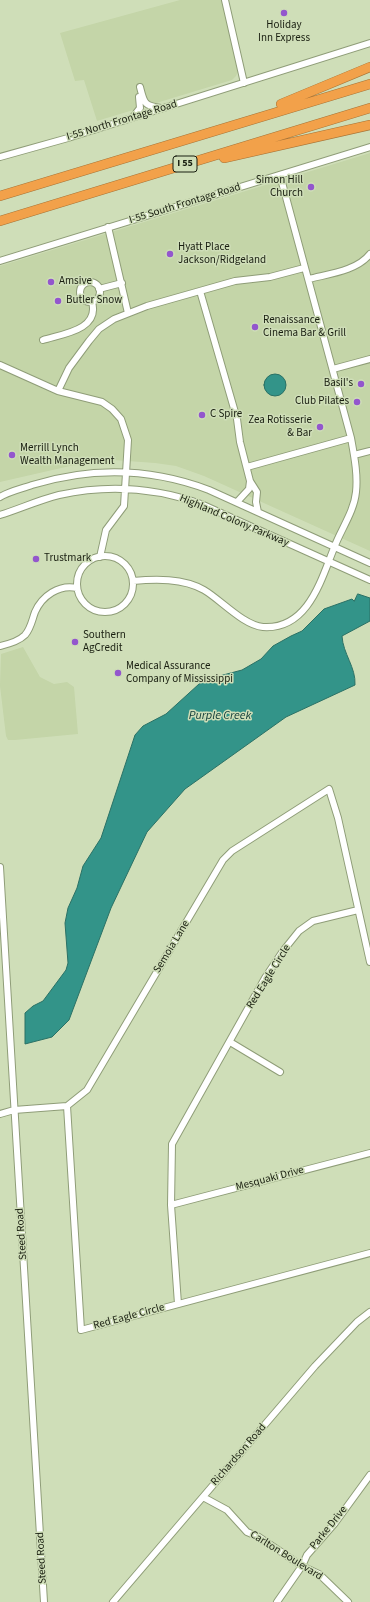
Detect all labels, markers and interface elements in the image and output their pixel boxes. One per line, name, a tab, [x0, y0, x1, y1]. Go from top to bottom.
marker: Holiday Inn Express	[279, 8, 289, 18]
place label: Holiday Inn Express	[258, 19, 310, 45]
street label: I-55 North Frontage Road	[65, 98, 179, 144]
road number: I 55	[173, 156, 197, 172]
place label: Simon Hill Church	[256, 174, 303, 200]
street label: I-55 South Frontage Road	[128, 181, 242, 227]
marker: Simon Hill Church	[306, 182, 316, 192]
place label: Hyatt Place Jackson/Ridgeland	[178, 241, 266, 267]
marker: Hyatt Place Jackson/Ridgeland	[165, 249, 175, 259]
place label: Amsive	[59, 275, 92, 289]
marker: Amsive	[46, 277, 56, 287]
place label: Butler Snow	[66, 294, 122, 308]
marker: Butler Snow	[53, 296, 63, 306]
place label: Renaissance Cinema Bar & Grill	[263, 314, 346, 340]
marker: Renaissance Cinema Bar & Grill	[250, 322, 260, 332]
place label: Basil's	[324, 377, 353, 391]
marker: Basil's	[356, 379, 366, 389]
place label: Club Pilates	[295, 395, 349, 409]
marker: Club Pilates	[352, 397, 362, 407]
place label: C Spire	[210, 408, 242, 422]
marker: C Spire	[197, 410, 207, 420]
place label: Zea Rotisserie & Bar	[248, 414, 312, 440]
marker: Zea Rotisserie & Bar	[315, 422, 325, 432]
place label: Merrill Lynch Wealth Management	[20, 442, 114, 468]
marker: Merrill Lynch Wealth Management	[7, 450, 17, 460]
street label: Highland Colony Parkway	[177, 492, 291, 550]
place label: Trustmark	[44, 552, 91, 566]
marker: Trustmark	[31, 554, 41, 564]
place label: Southern AgCredit	[83, 629, 126, 655]
marker: Southern AgCredit	[70, 637, 80, 647]
place label: Medical Assurance Company of Mississippi	[126, 660, 233, 686]
marker: Medical Assurance Company of Mississippi	[113, 668, 123, 678]
water label: Purple Creek	[189, 709, 251, 723]
street label: Semoia Lane	[151, 918, 193, 976]
street label: Red Eagle Circle	[244, 942, 294, 1012]
street label: Mesquaki Drive	[235, 1164, 305, 1194]
street label: Steed Road	[14, 1208, 30, 1260]
street label: Red Eagle Circle	[92, 1301, 166, 1333]
street label: Richardson Road	[209, 1421, 269, 1489]
street label: Parke Drive	[308, 1504, 350, 1552]
street label: Carlton Boulevard	[247, 1528, 325, 1584]
street label: Steed Road	[34, 1532, 50, 1584]

